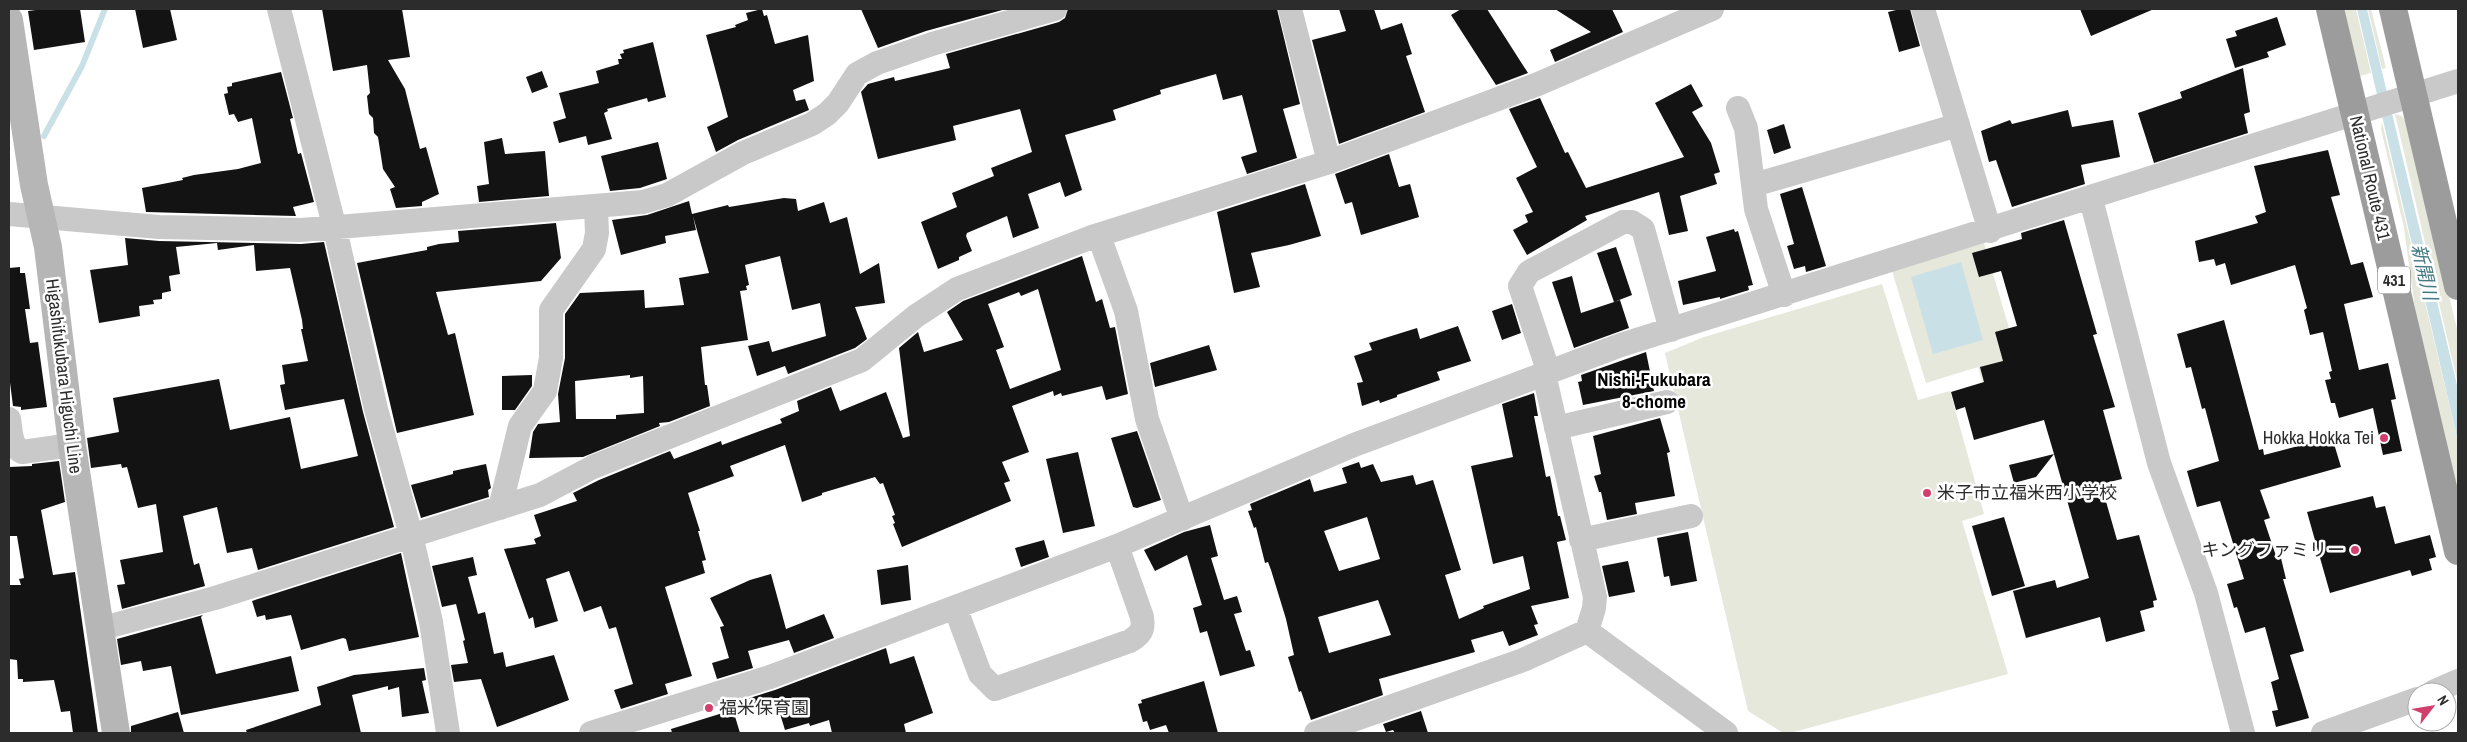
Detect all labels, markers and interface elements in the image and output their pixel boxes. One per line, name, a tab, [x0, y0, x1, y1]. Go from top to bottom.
street label: National Route 431	[2344, 113, 2397, 243]
water label: 新開川	[2406, 241, 2445, 305]
road number: 431	[2378, 266, 2410, 294]
street label: Higashifukubara Higuchi Line	[40, 277, 89, 475]
district label: Nishi-Fukubara 8-chome	[1597, 366, 1711, 414]
place label: Hokka Hokka Tei	[2263, 425, 2374, 450]
marker: Hokka Hokka Tei	[2378, 432, 2390, 444]
place label: 米子市立福米西小学校	[1937, 480, 2117, 505]
marker: 米子市立福米西小学校	[1921, 487, 1933, 499]
place label: キングファミリー	[2202, 537, 2345, 562]
marker: キングファミリー	[2349, 544, 2361, 556]
north arrow	[2407, 682, 2457, 732]
text: N	[2433, 692, 2453, 708]
place label: 福米保育園	[719, 695, 809, 720]
marker: 福米保育園	[703, 702, 715, 714]

